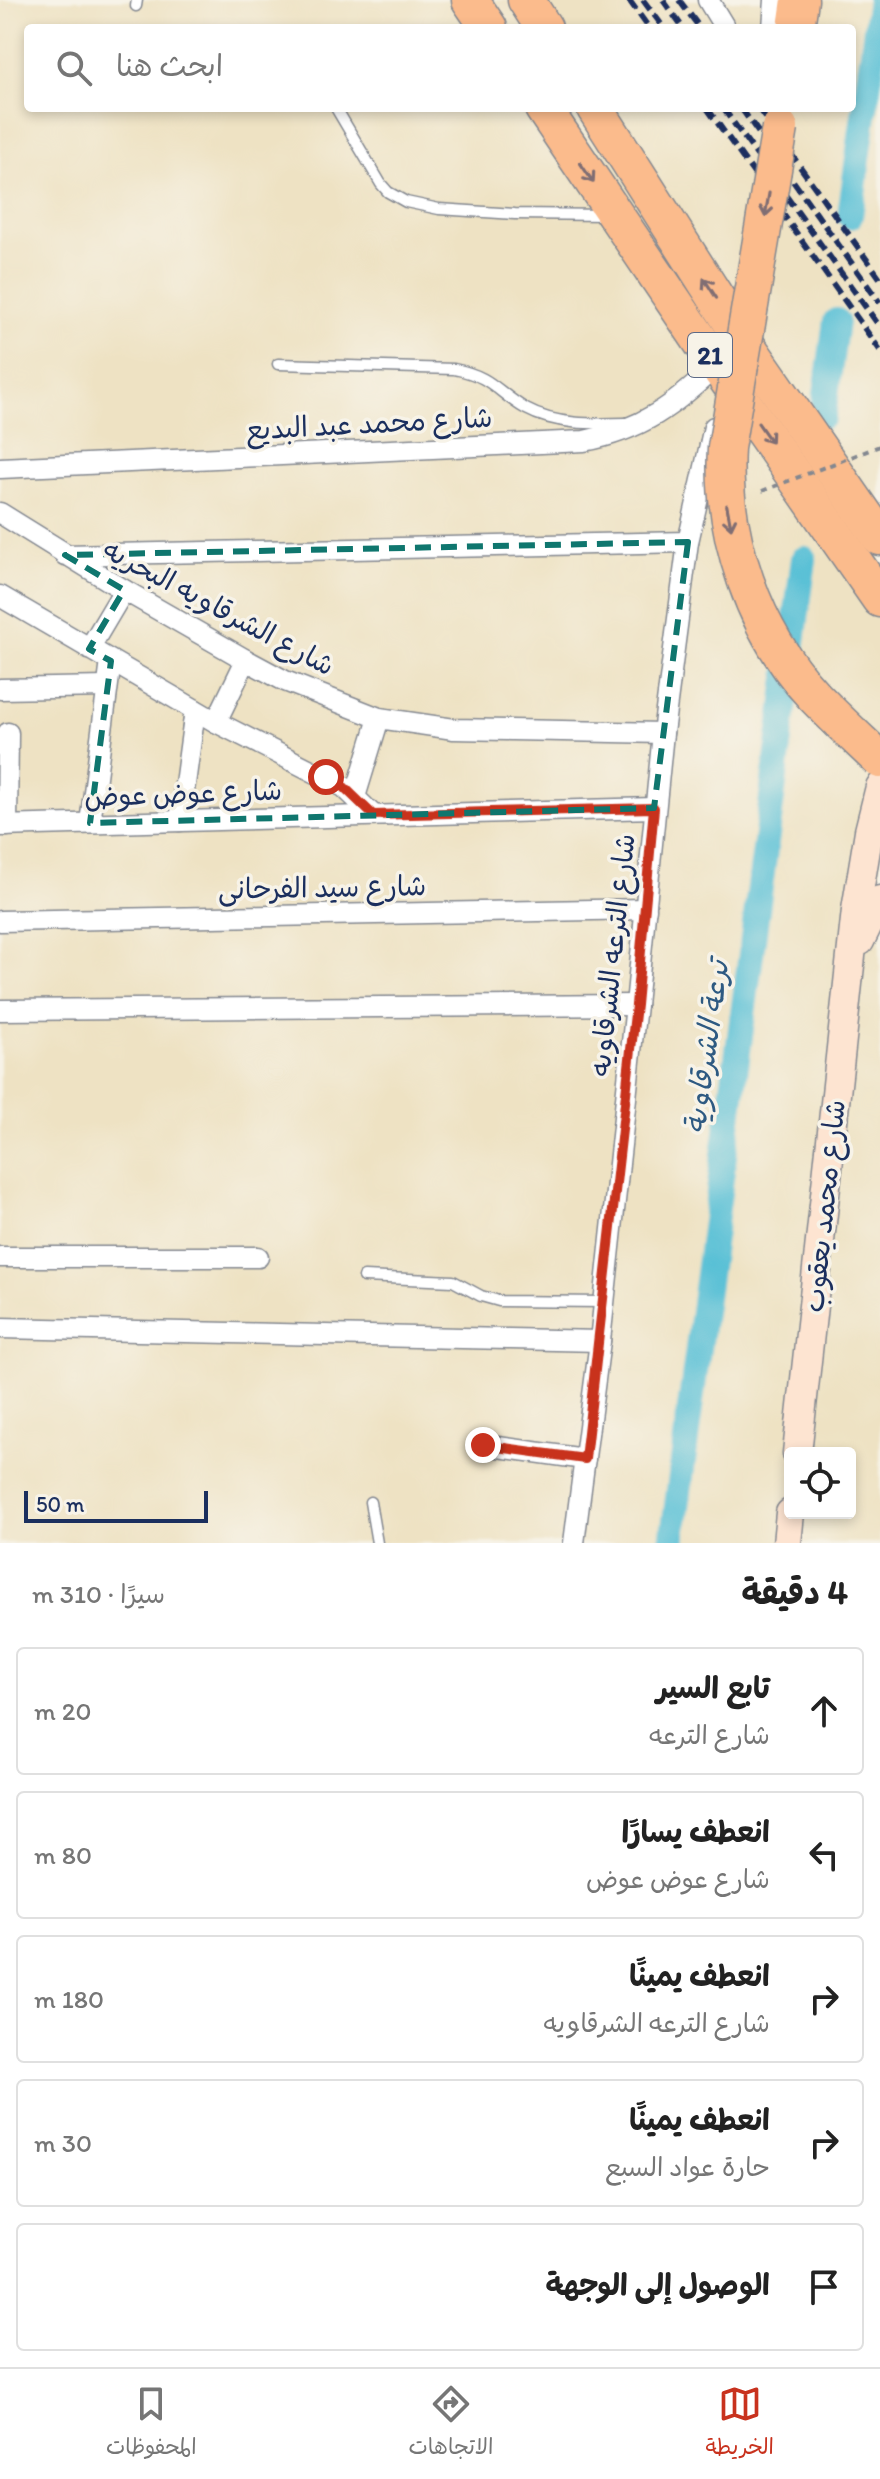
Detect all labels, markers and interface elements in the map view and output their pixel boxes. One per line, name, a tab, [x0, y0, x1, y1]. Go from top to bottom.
search box	[24, 24, 856, 112]
icon: search	[52, 46, 96, 90]
text: ابحث هنا	[116, 47, 223, 84]
one-way arrow	[579, 161, 595, 183]
one-way arrow	[758, 192, 773, 217]
one-way arrow	[701, 277, 718, 299]
road number: 21	[688, 333, 732, 377]
street label: شارع محمد عبد البديع	[245, 400, 493, 449]
one-way arrow	[757, 422, 773, 444]
one-way arrow	[723, 504, 738, 529]
street label: شارع الشرقاويه البحريه	[96, 532, 341, 685]
route start	[308, 759, 344, 795]
street label: شارع عوض عوض	[83, 773, 283, 816]
street label: شارع الترعه الشرقاويه	[582, 832, 645, 1078]
street label: شارع سيد الفرحانى	[218, 868, 427, 909]
water label: ترعة الشرقاوية	[676, 953, 737, 1136]
street label: شارع محمد يعقوب	[796, 1098, 855, 1314]
route end	[465, 1427, 501, 1463]
map controls	[784, 1447, 856, 1519]
button: locate	[784, 1447, 856, 1519]
scale bar	[24, 1487, 208, 1523]
text: 50 m	[36, 1491, 85, 1518]
text: 4 دقيقة	[741, 1572, 848, 1613]
text: سيرًا · 310 m	[32, 1578, 165, 1610]
text: تابع السير	[656, 1669, 770, 1706]
icon: ahead	[802, 1689, 846, 1733]
text: 20 m	[34, 1695, 91, 1727]
text: شارع الترعه	[649, 1719, 770, 1751]
text: انعطف يسارًا	[621, 1813, 770, 1850]
icon: left	[802, 1833, 846, 1877]
text: 80 m	[34, 1839, 92, 1871]
text: شارع عوض عوض	[586, 1863, 770, 1895]
text: انعطف يمينًا	[629, 1957, 770, 1994]
icon: right	[802, 1977, 846, 2021]
text: 180 m	[34, 1983, 104, 2015]
text: شارع الترعه الشرقاويه	[544, 2007, 770, 2039]
text: انعطف يمينًا	[629, 2101, 770, 2138]
icon: right	[802, 2121, 846, 2165]
text: 30 m	[34, 2127, 92, 2159]
text: حارة عواد السبع	[605, 2151, 770, 2183]
icon: arrive	[802, 2265, 846, 2309]
text: الوصول إلى الوجهة	[546, 2266, 770, 2303]
tab: المحفوظات	[106, 2382, 197, 2466]
tab: الاتجاهات	[408, 2382, 493, 2466]
tab: الخريطة	[705, 2382, 774, 2466]

